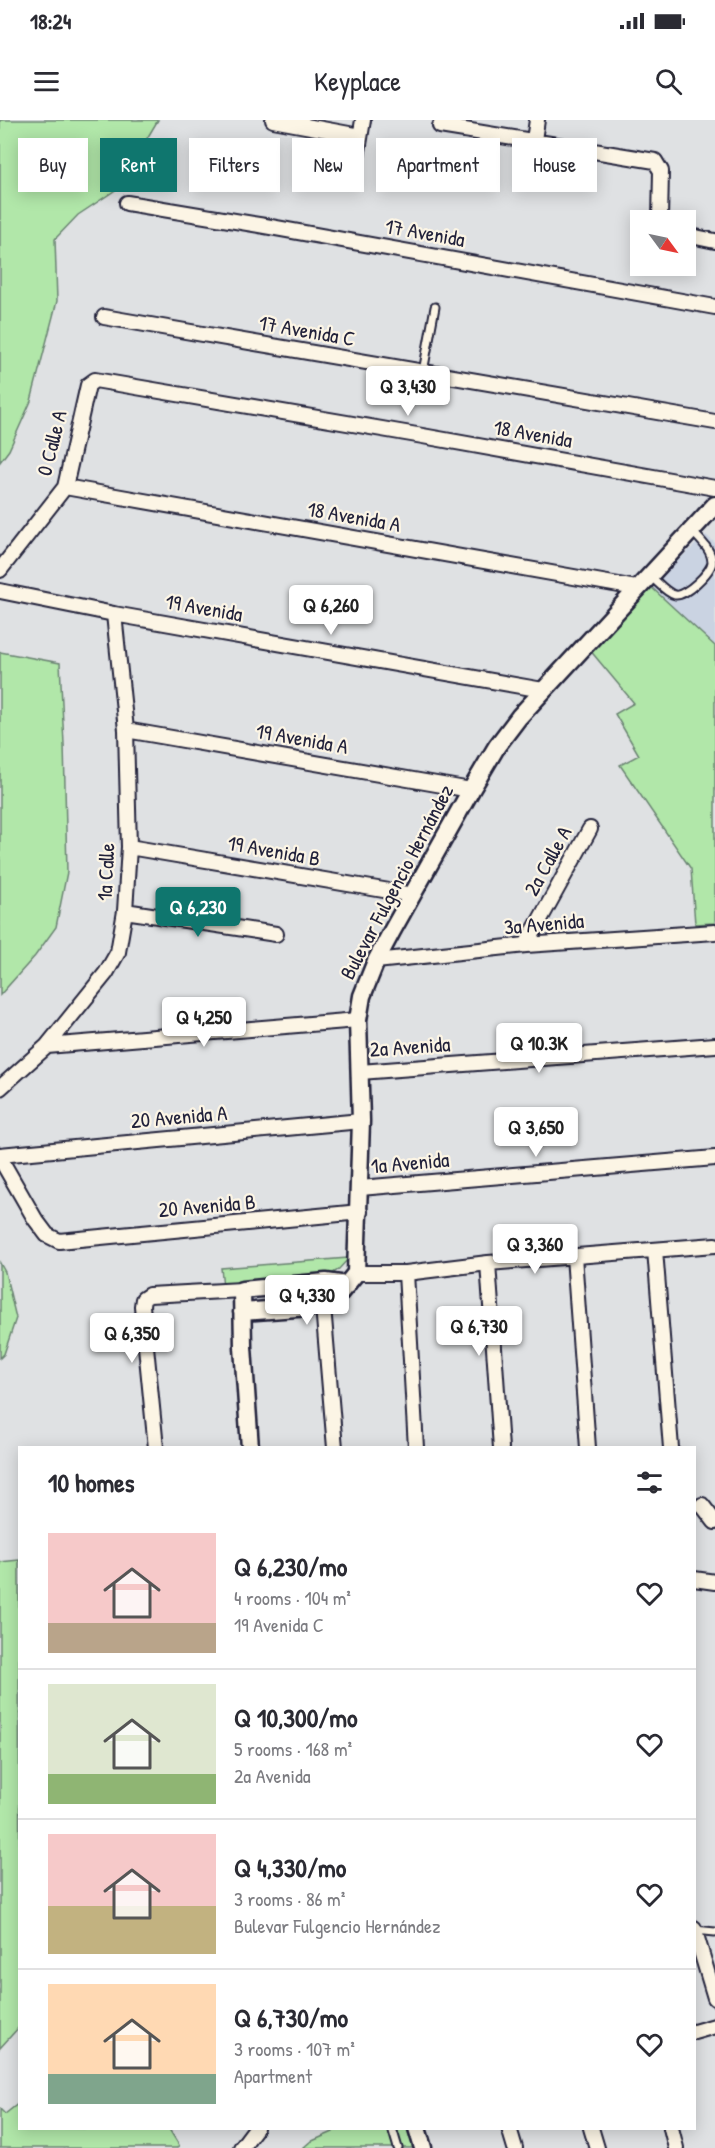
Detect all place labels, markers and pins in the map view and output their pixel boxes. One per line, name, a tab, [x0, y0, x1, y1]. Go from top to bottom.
pin: Q 3,430	[353, 366, 463, 417]
pin: Q 6,260	[276, 585, 386, 636]
pin: Q 6,230	[143, 887, 253, 938]
pin: Q 4,250	[149, 997, 259, 1048]
pin: Q 10.3K	[484, 1023, 594, 1074]
pin: Q 3,650	[481, 1107, 591, 1158]
pin: Q 3,360	[480, 1224, 590, 1275]
pin: Q 4,330	[252, 1275, 362, 1326]
pin: Q 6,730	[424, 1306, 534, 1357]
pin: Q 6,350	[77, 1313, 187, 1364]

